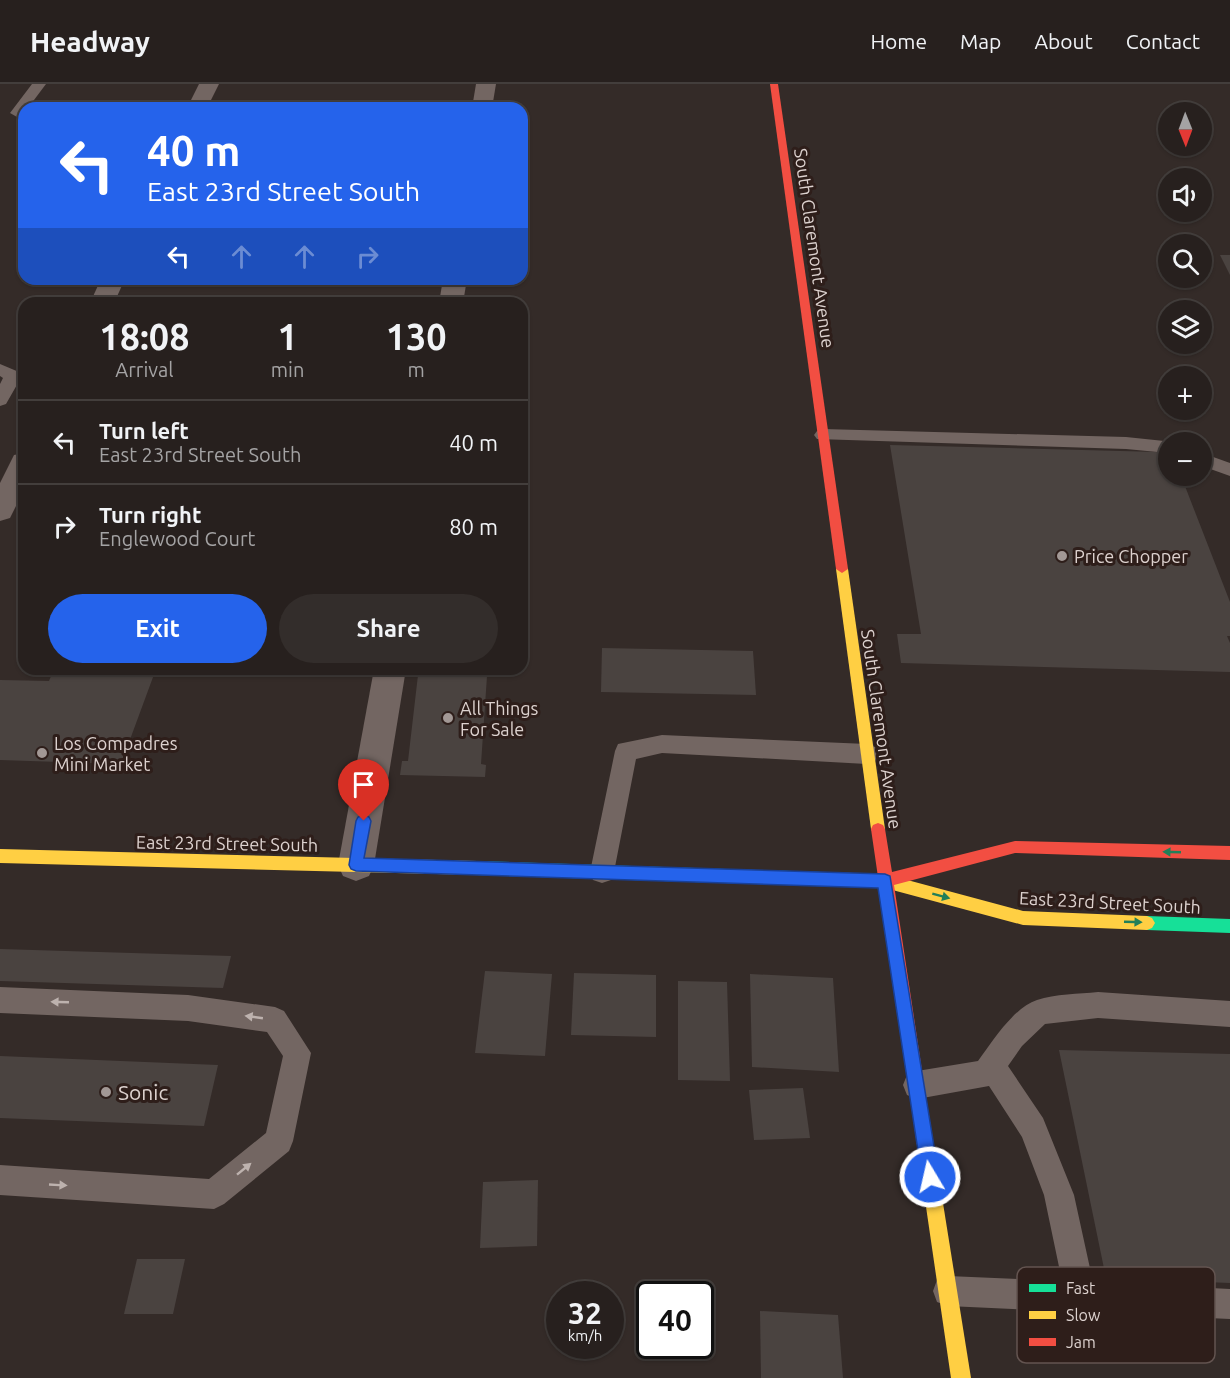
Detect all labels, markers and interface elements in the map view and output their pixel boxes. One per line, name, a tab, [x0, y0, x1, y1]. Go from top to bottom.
text: Headway	[30, 26, 150, 57]
text: Home	[870, 29, 927, 53]
text: Map	[960, 29, 1001, 53]
text: About	[1034, 29, 1093, 53]
text: Contact	[1126, 29, 1200, 53]
north arrow	[1158, 102, 1212, 156]
map controls	[1158, 102, 1212, 486]
icon: left	[48, 126, 126, 204]
text: 40 m	[147, 127, 241, 174]
street label: South Claremont Avenue	[791, 147, 839, 349]
button: sound	[1158, 168, 1212, 222]
text: East 23rd Street South	[147, 176, 420, 206]
button: search	[1158, 234, 1212, 288]
icon: left	[162, 240, 195, 273]
icon: ahead	[225, 240, 258, 273]
icon: ahead	[288, 240, 321, 273]
icon: right	[351, 240, 384, 273]
button: layers	[1158, 300, 1212, 354]
text: 18:08	[99, 316, 189, 357]
text: 1	[277, 316, 298, 357]
text: 130	[386, 316, 447, 357]
text: Arrival	[115, 358, 174, 381]
text: min	[271, 358, 304, 381]
text: m	[408, 358, 425, 381]
button: +	[1158, 366, 1212, 420]
text: Turn left	[99, 418, 189, 443]
icon: left	[48, 426, 81, 459]
text: 40 m	[449, 430, 498, 455]
button: −	[1158, 432, 1212, 486]
text: East 23rd Street South	[99, 443, 301, 466]
text: Turn right	[99, 502, 201, 527]
icon: right	[48, 510, 81, 543]
text: 80 m	[449, 514, 498, 539]
text: Englewood Court	[99, 527, 255, 550]
place label: Price Chopper	[1074, 546, 1188, 566]
marker: Price Chopper	[1055, 549, 1069, 563]
button: Exit	[48, 594, 267, 663]
button: Share	[279, 594, 498, 663]
street label: South Claremont Avenue	[858, 628, 906, 830]
place label: All Things For Sale	[460, 698, 539, 739]
marker: All Things For Sale	[441, 711, 455, 725]
place label: Los Compadres Mini Market	[54, 733, 178, 774]
marker: Los Compadres Mini Market	[35, 746, 49, 760]
pin	[338, 759, 389, 821]
icon: arrive	[347, 768, 380, 801]
street label: East 23rd Street South	[136, 831, 318, 855]
one-way arrow	[1162, 847, 1181, 856]
street label: East 23rd Street South	[1019, 887, 1201, 917]
one-way arrow	[933, 892, 951, 901]
one-way arrow	[1124, 918, 1143, 927]
one-way arrow	[50, 998, 69, 1007]
one-way arrow	[245, 1013, 264, 1022]
place label: Sonic	[118, 1080, 168, 1104]
marker: Sonic	[99, 1085, 113, 1099]
position arrow	[898, 1145, 962, 1209]
one-way arrow	[236, 1163, 252, 1176]
one-way arrow	[49, 1180, 68, 1190]
legend	[1017, 1267, 1215, 1363]
text: Fast	[1066, 1279, 1096, 1297]
speed limit sign: 40	[636, 1281, 714, 1359]
text: 32	[568, 1296, 602, 1330]
text: Slow	[1066, 1306, 1101, 1324]
text: km/h	[568, 1327, 602, 1344]
text: Jam	[1066, 1333, 1096, 1351]

